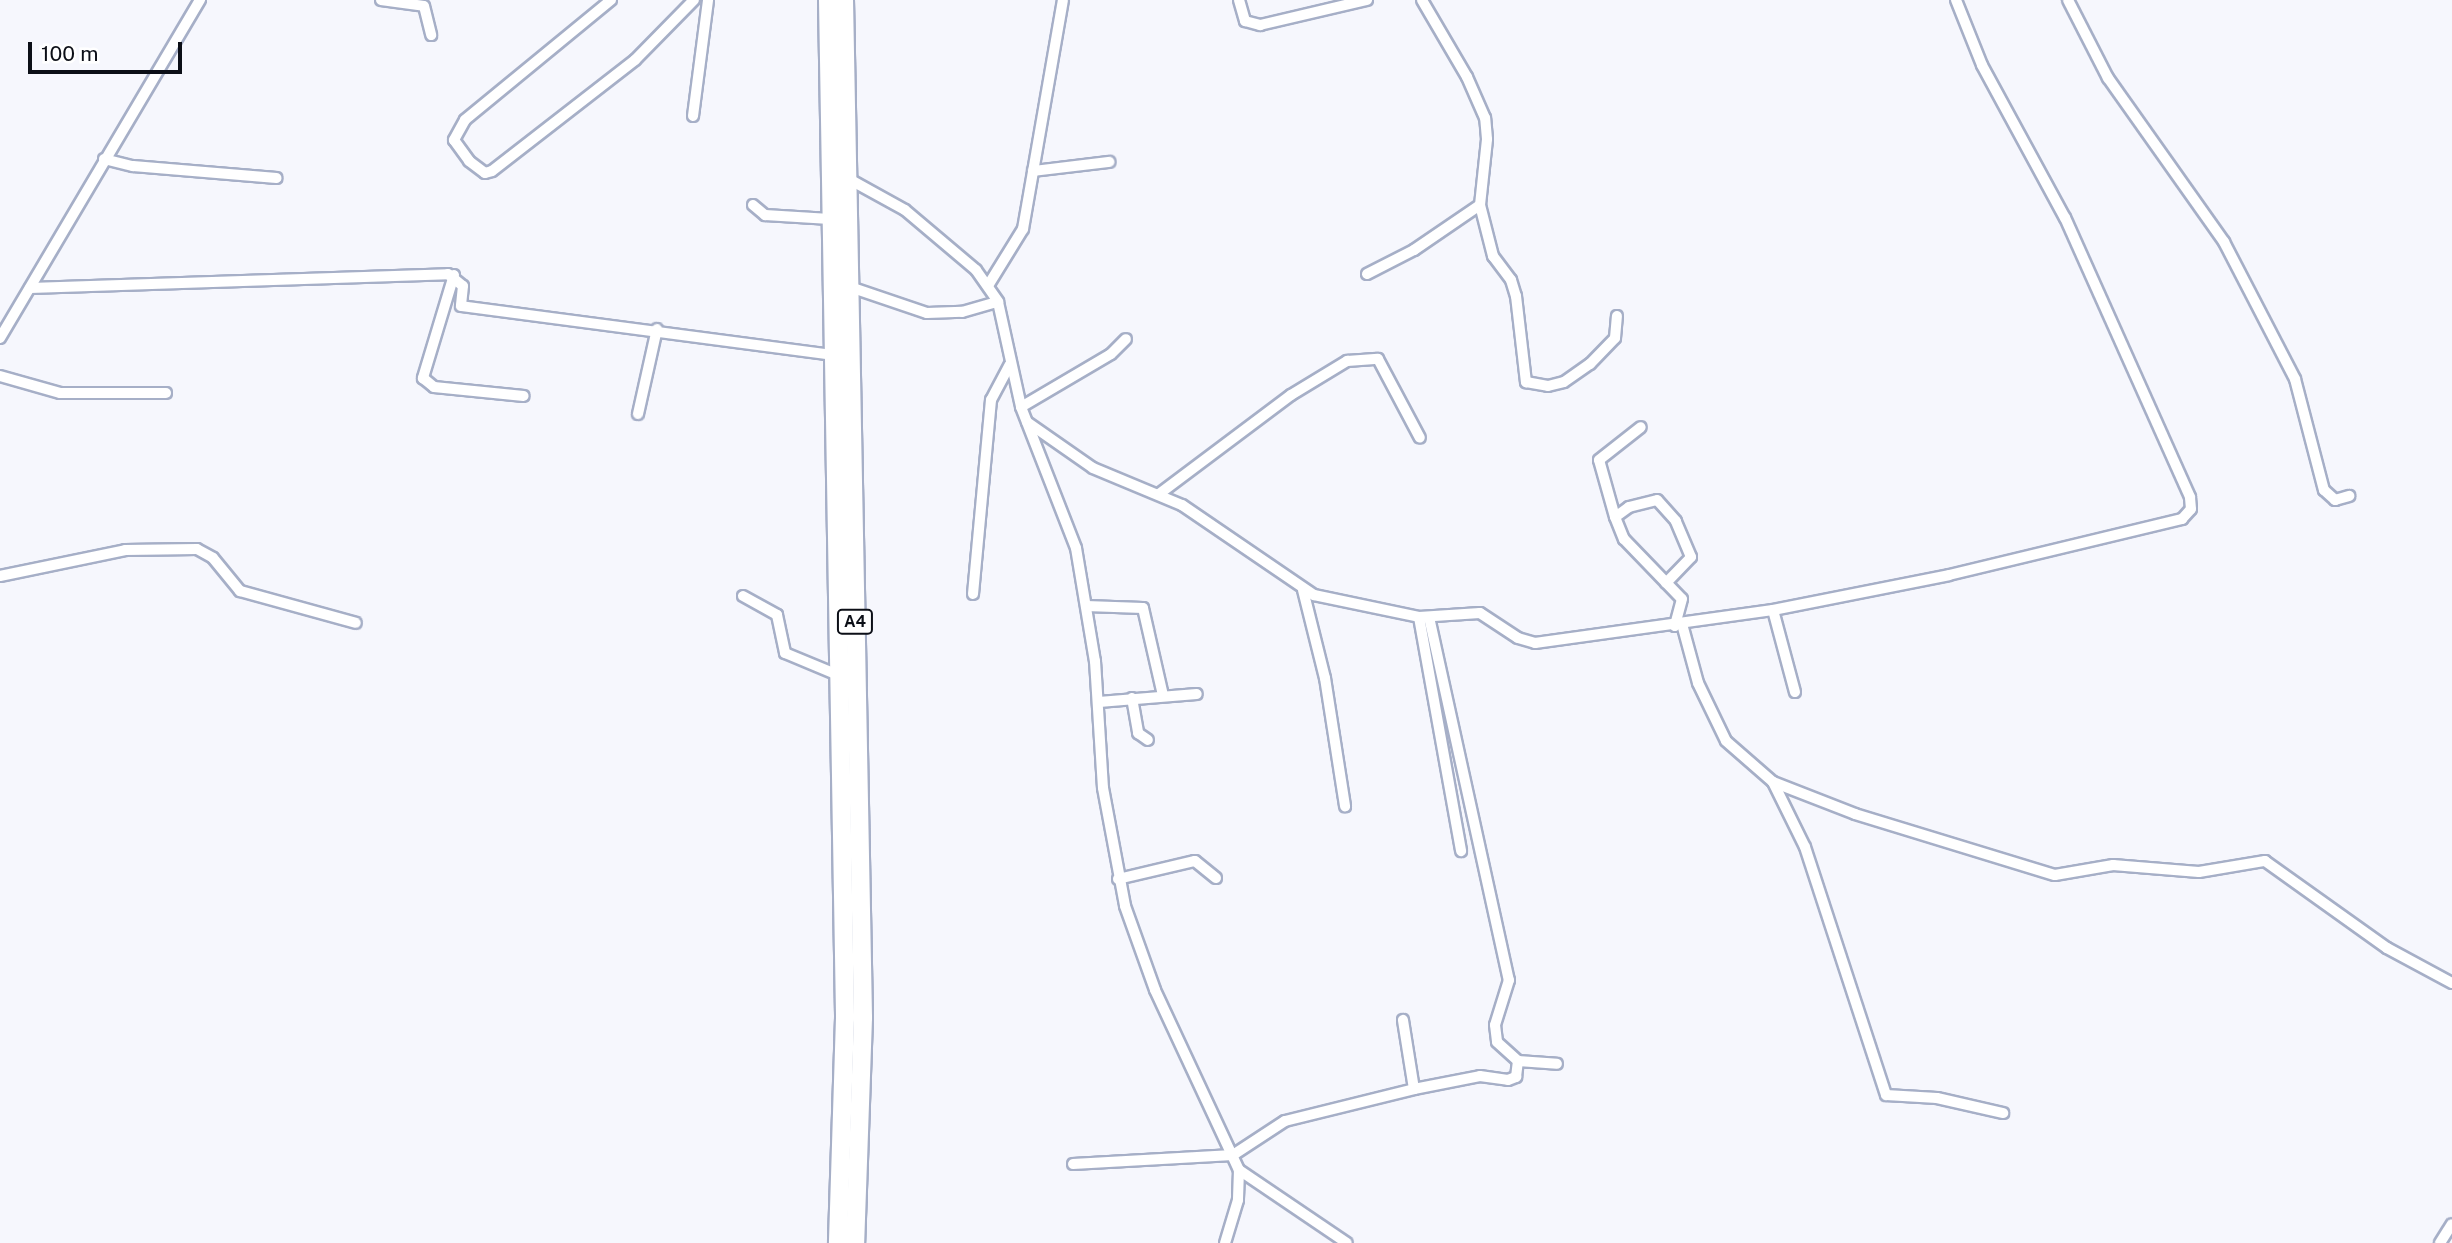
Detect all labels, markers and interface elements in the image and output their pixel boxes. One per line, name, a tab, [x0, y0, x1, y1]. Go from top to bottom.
scale bar	[32, 28, 186, 72]
text: 100 m	[41, 41, 98, 66]
road number: A4	[836, 610, 874, 635]

